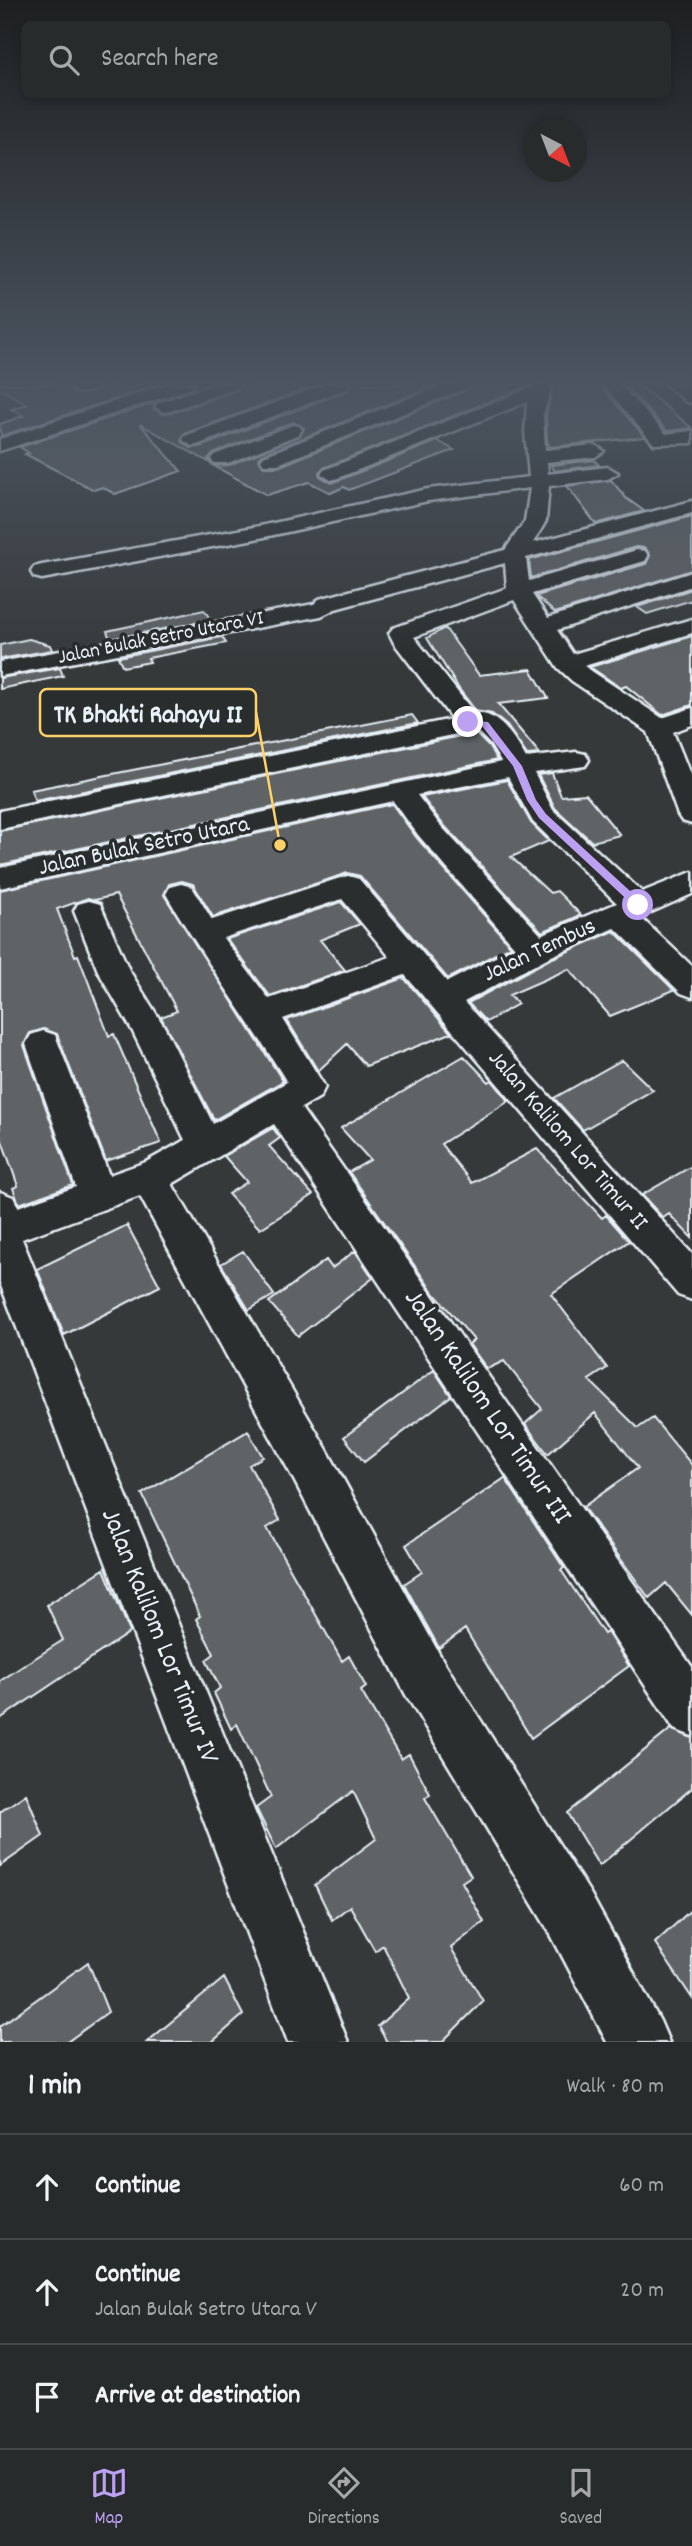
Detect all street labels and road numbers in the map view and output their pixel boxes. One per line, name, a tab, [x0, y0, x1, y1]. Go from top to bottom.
street label: Jalan Bulak Setro Utara VI	[56, 604, 267, 674]
street label: Jalan Bulak Setro Utara	[36, 808, 253, 886]
street label: Jalan Tembus	[478, 910, 602, 992]
street label: Jalan Kalilom Lor Timur II	[479, 1043, 655, 1239]
street label: Jalan Kalilom Lor Timur III	[392, 1282, 580, 1534]
street label: Jalan Kalilom Lor Timur IV	[88, 1503, 228, 1771]

